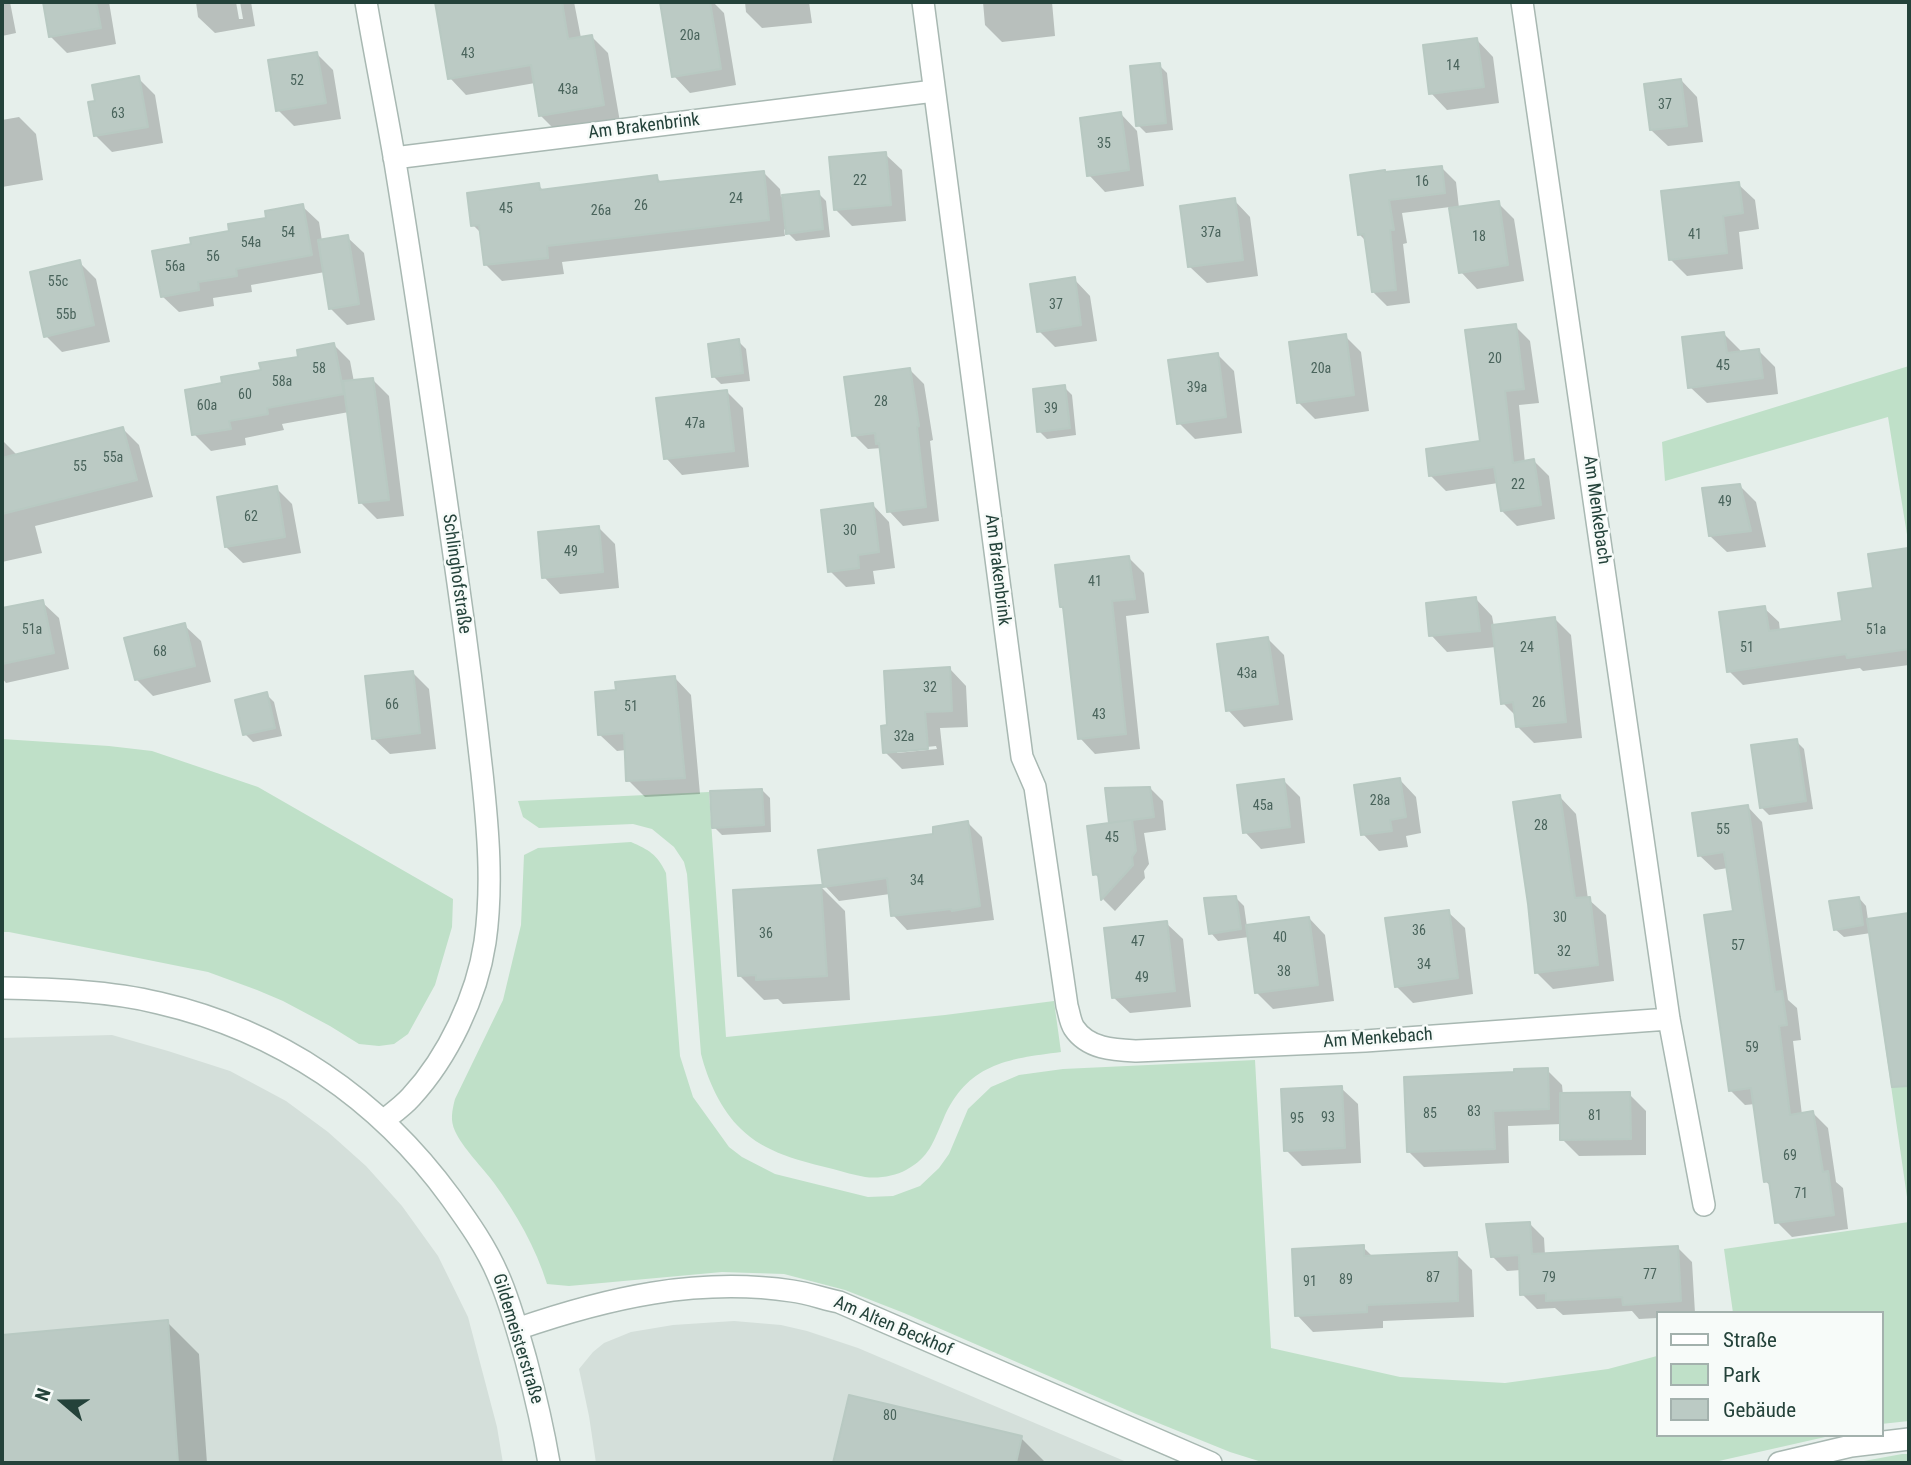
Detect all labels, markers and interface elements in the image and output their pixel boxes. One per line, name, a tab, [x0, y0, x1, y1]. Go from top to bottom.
house number: 20a	[680, 28, 700, 44]
house number: 43	[461, 46, 475, 62]
house number: 14	[1446, 58, 1460, 74]
house number: 52	[290, 73, 304, 89]
house number: 43a	[558, 82, 578, 98]
house number: 37	[1658, 97, 1672, 113]
house number: 63	[111, 106, 125, 122]
street label: Am Brakenbrink	[587, 109, 701, 145]
house number: 35	[1097, 136, 1111, 152]
house number: 22	[853, 173, 867, 189]
house number: 16	[1415, 174, 1429, 190]
house number: 24	[729, 191, 743, 207]
house number: 26	[634, 198, 648, 214]
house number: 45	[499, 201, 513, 217]
house number: 26a	[591, 203, 611, 219]
house number: 54	[281, 225, 295, 241]
house number: 37a	[1201, 225, 1221, 241]
house number: 41	[1688, 227, 1702, 243]
house number: 18	[1472, 229, 1486, 245]
house number: 54a	[241, 235, 261, 251]
house number: 56	[206, 249, 220, 265]
house number: 56a	[165, 259, 185, 275]
house number: 55c	[48, 274, 68, 290]
house number: 37	[1049, 297, 1063, 313]
house number: 55b	[56, 307, 76, 323]
house number: 20	[1488, 351, 1502, 367]
house number: 45	[1716, 358, 1730, 374]
house number: 58	[312, 361, 326, 377]
house number: 20a	[1311, 361, 1331, 377]
house number: 58a	[272, 374, 292, 390]
house number: 39a	[1187, 380, 1207, 396]
house number: 60	[238, 387, 252, 403]
house number: 28	[874, 394, 888, 410]
house number: 60a	[197, 398, 217, 414]
house number: 39	[1044, 401, 1058, 417]
house number: 47a	[685, 416, 705, 432]
house number: 55a	[103, 450, 123, 466]
street label: Am Menkebach	[1578, 454, 1614, 566]
house number: 55	[73, 459, 87, 475]
house number: 22	[1511, 477, 1525, 493]
house number: 49	[1718, 494, 1732, 510]
house number: 62	[244, 509, 258, 525]
street label: Schlinghofstraße	[437, 513, 475, 635]
street label: Am Brakenbrink	[979, 513, 1015, 627]
house number: 30	[843, 523, 857, 539]
house number: 49	[564, 544, 578, 560]
house number: 41	[1088, 574, 1102, 590]
house number: 51a	[22, 622, 42, 638]
house number: 51a	[1866, 622, 1886, 638]
house number: 24	[1520, 640, 1534, 656]
house number: 51	[1740, 640, 1754, 656]
house number: 68	[153, 644, 167, 660]
house number: 43a	[1237, 666, 1257, 682]
house number: 32	[923, 680, 937, 696]
house number: 26	[1532, 695, 1546, 711]
house number: 66	[385, 697, 399, 713]
house number: 51	[624, 699, 638, 715]
house number: 43	[1092, 707, 1106, 723]
house number: 32a	[894, 729, 914, 745]
house number: 28a	[1370, 793, 1390, 809]
house number: 45a	[1253, 798, 1273, 814]
house number: 28	[1534, 818, 1548, 834]
house number: 55	[1716, 822, 1730, 838]
house number: 45	[1105, 830, 1119, 846]
house number: 34	[910, 873, 924, 889]
house number: 30	[1553, 910, 1567, 926]
house number: 36	[1412, 923, 1426, 939]
house number: 36	[759, 926, 773, 942]
house number: 40	[1273, 930, 1287, 946]
house number: 47	[1131, 934, 1145, 950]
house number: 57	[1731, 938, 1745, 954]
house number: 32	[1557, 944, 1571, 960]
house number: 34	[1417, 957, 1431, 973]
house number: 38	[1277, 964, 1291, 980]
house number: 49	[1135, 970, 1149, 986]
street label: Am Menkebach	[1323, 1024, 1433, 1054]
house number: 59	[1745, 1040, 1759, 1056]
house number: 83	[1467, 1104, 1481, 1120]
house number: 85	[1423, 1106, 1437, 1122]
house number: 81	[1588, 1108, 1602, 1124]
house number: 93	[1321, 1110, 1335, 1126]
house number: 95	[1290, 1111, 1304, 1127]
house number: 69	[1783, 1148, 1797, 1164]
house number: 71	[1794, 1186, 1808, 1202]
house number: 77	[1643, 1267, 1657, 1283]
house number: 87	[1426, 1270, 1440, 1286]
house number: 79	[1542, 1270, 1556, 1286]
street label: Gildemeisterstraße	[487, 1271, 547, 1407]
house number: 89	[1339, 1272, 1353, 1288]
house number: 91	[1303, 1274, 1317, 1290]
street label: Am Alten Beckhof	[830, 1292, 956, 1362]
legend	[1656, 1311, 1883, 1437]
text: Straße	[1723, 1328, 1777, 1352]
text: Park	[1723, 1363, 1760, 1387]
north arrow	[28, 1367, 98, 1437]
text: N	[30, 1385, 56, 1404]
text: Gebäude	[1723, 1398, 1796, 1422]
house number: 80	[883, 1408, 897, 1424]

